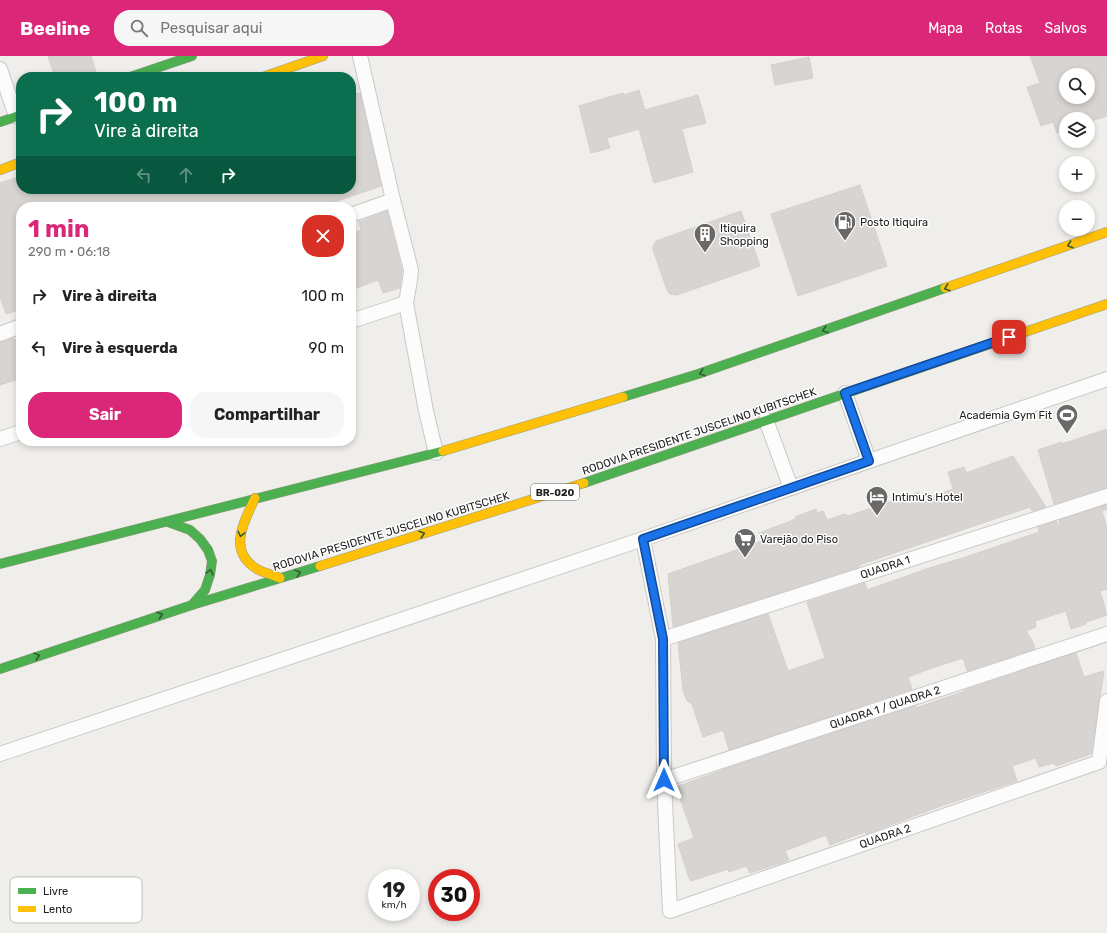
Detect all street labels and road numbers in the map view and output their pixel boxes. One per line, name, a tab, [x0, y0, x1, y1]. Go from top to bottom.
street label: RODOVIA PRESIDENTE JUSCELINO KUBITSCHEK	[580, 385, 818, 478]
road number: BR-020	[531, 484, 579, 500]
street label: RODOVIA PRESIDENTE JUSCELINO KUBITSCHEK	[271, 489, 511, 574]
street label: QUADRA 1	[859, 553, 912, 582]
street label: QUADRA 1 / QUADRA 2	[828, 683, 942, 732]
street label: QUADRA 2	[858, 822, 913, 851]

